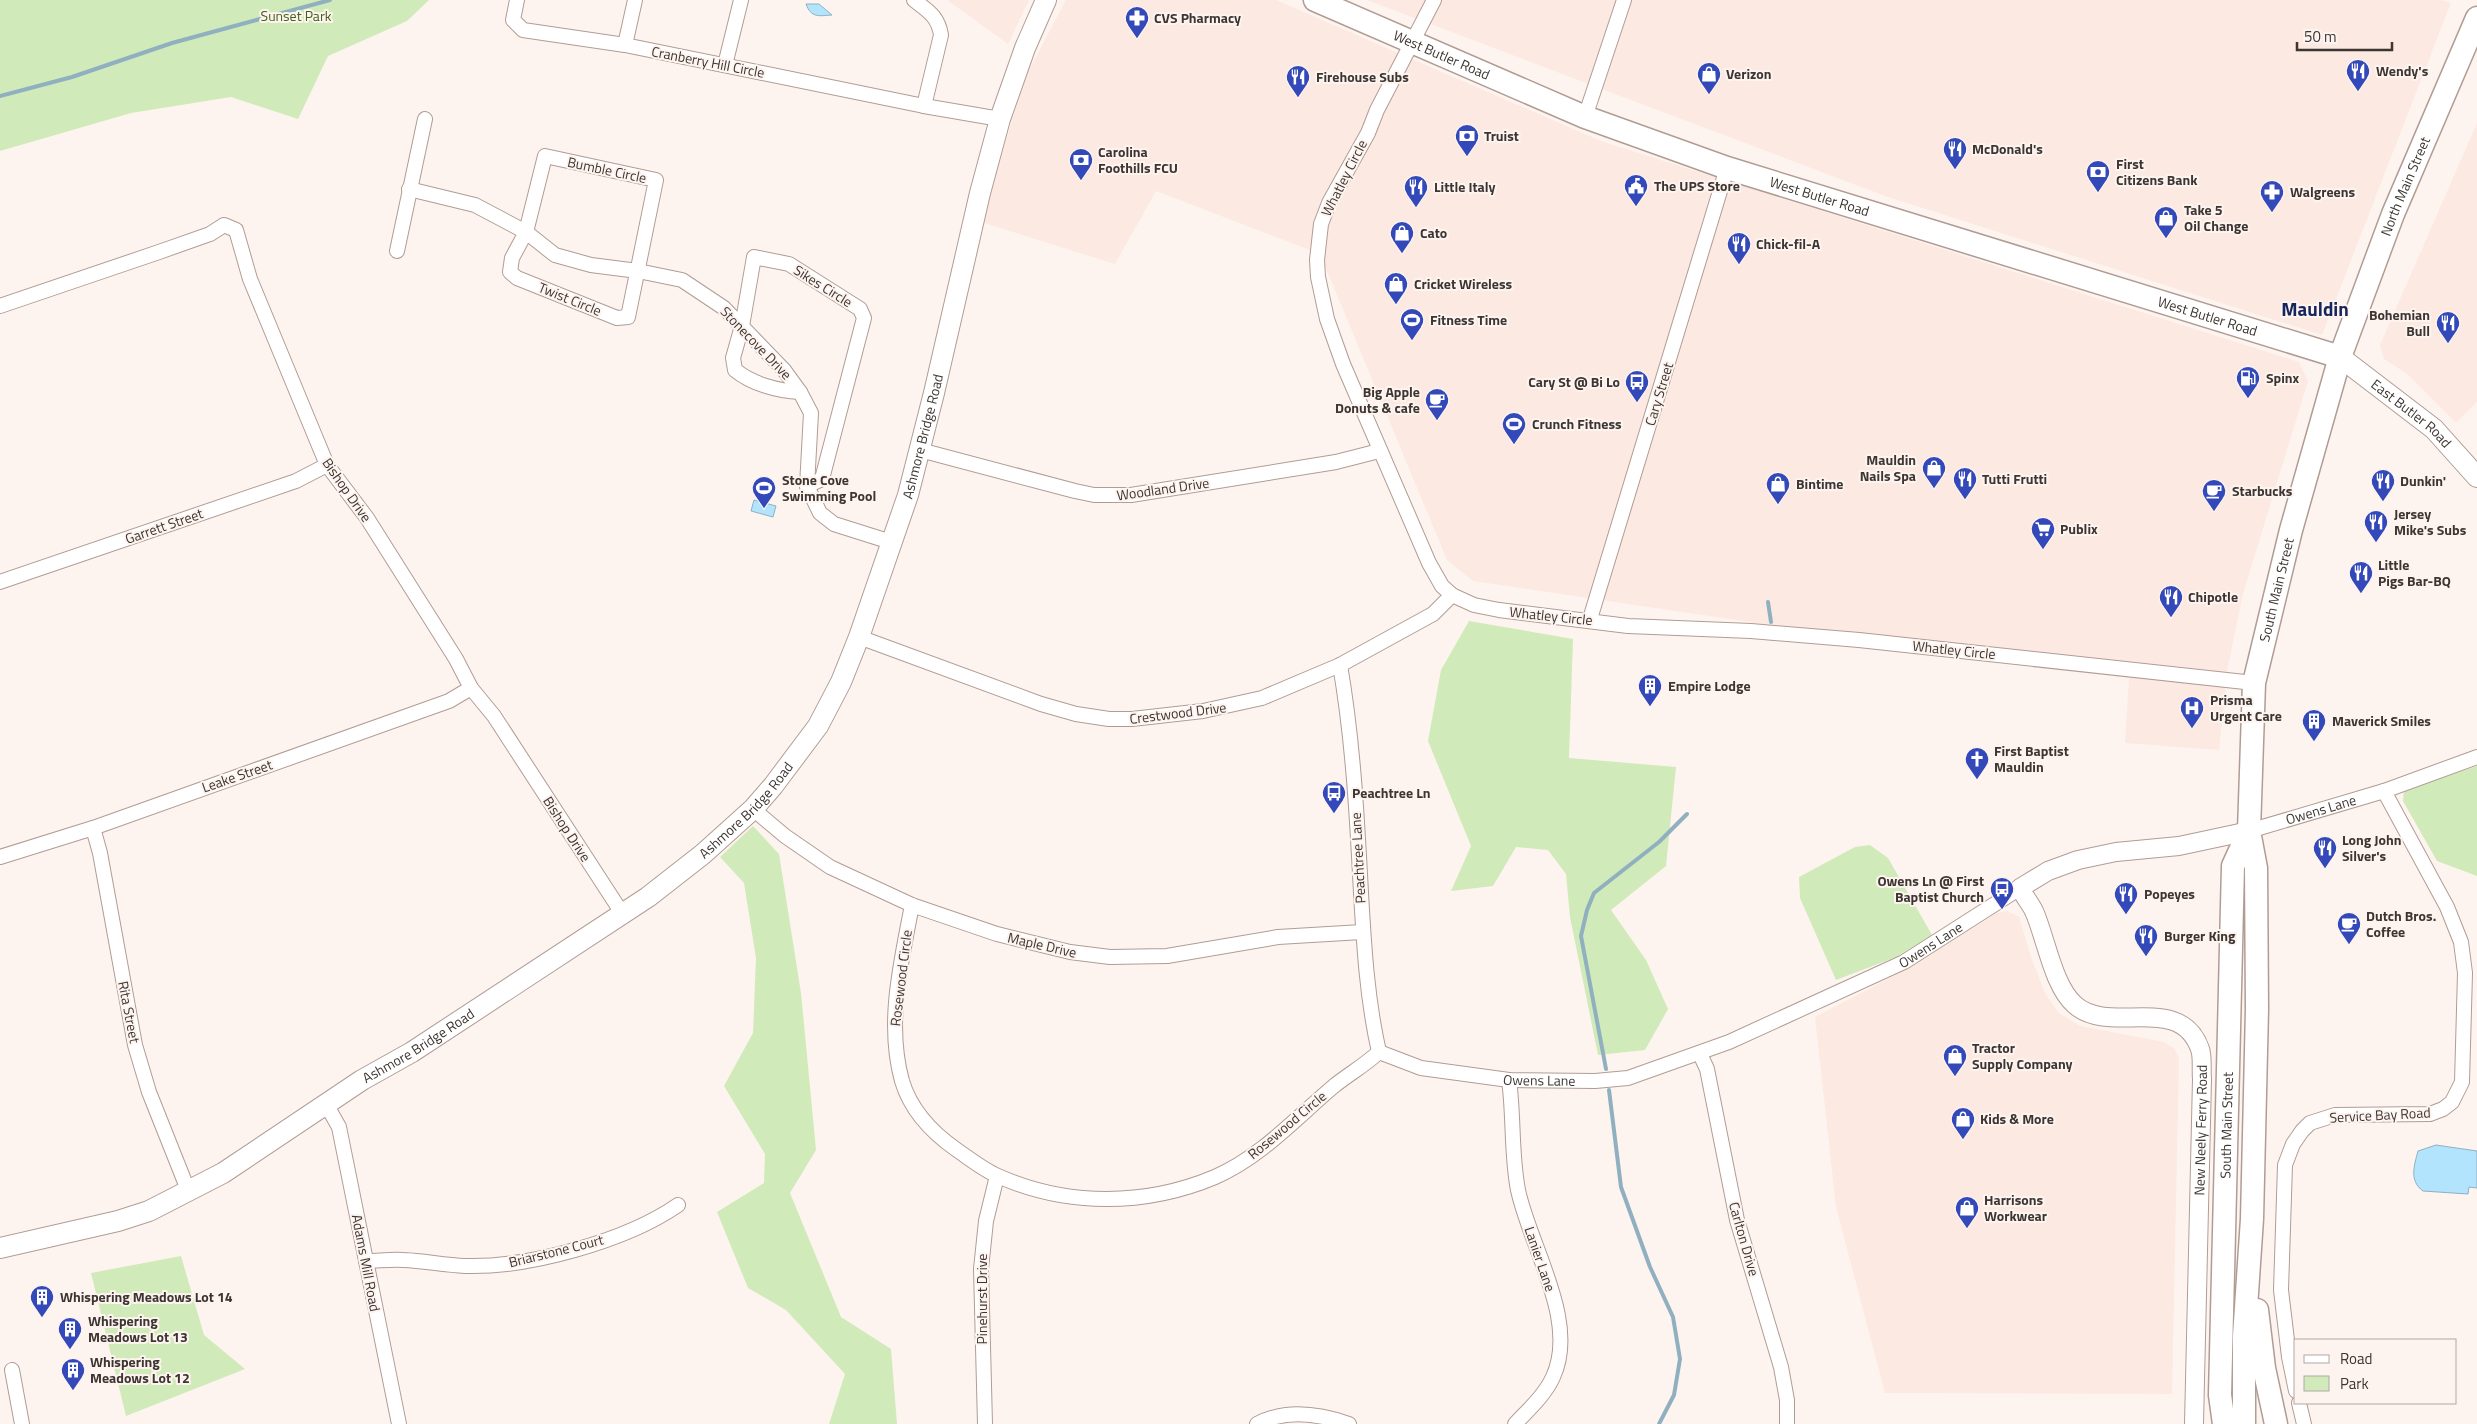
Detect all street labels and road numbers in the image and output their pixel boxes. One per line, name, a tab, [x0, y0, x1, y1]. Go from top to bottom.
street label: West Butler Road	[1390, 24, 1493, 85]
street label: Cranberry Hill Circle	[650, 40, 766, 83]
street label: North Main Street	[2375, 133, 2435, 239]
street label: Whatley Circle	[1315, 136, 1372, 220]
street label: Bumble Circle	[566, 151, 649, 188]
street label: West Butler Road	[1767, 171, 1872, 221]
street label: Sikes Circle	[790, 259, 857, 312]
street label: Twist Circle	[535, 276, 605, 321]
street label: West Butler Road	[2155, 290, 2260, 341]
street label: Stonecove Drive	[716, 301, 797, 384]
street label: Cary Street	[1639, 359, 1678, 428]
street label: Ashmore Bridge Road	[896, 372, 948, 501]
street label: East Butler Road	[2367, 374, 2457, 452]
street label: Bishop Drive	[318, 453, 377, 526]
street label: Woodland Drive	[1115, 472, 1211, 505]
street label: Garrett Street	[122, 502, 206, 549]
street label: South Main Street	[2253, 535, 2299, 644]
street label: Whatley Circle	[1508, 601, 1594, 630]
street label: Whatley Circle	[1911, 635, 1997, 664]
street label: Crestwood Drive	[1128, 696, 1227, 729]
street label: Leake Street	[199, 754, 275, 797]
street label: Ashmore Bridge Road	[694, 757, 798, 863]
street label: Owens Lane	[2283, 789, 2358, 830]
street label: Bishop Drive	[538, 792, 596, 866]
street label: Peachtree Lane	[1345, 812, 1370, 904]
street label: Owens Lane	[1895, 916, 1966, 973]
street label: Maple Drive	[1006, 926, 1079, 963]
street label: Rosewood Circle	[884, 928, 917, 1027]
street label: Rita Street	[113, 979, 146, 1045]
street label: Ashmore Bridge Road	[358, 1003, 478, 1088]
street label: New Neely Ferry Road	[2188, 1065, 2212, 1196]
street label: Owens Lane	[1502, 1068, 1576, 1091]
street label: South Main Street	[2214, 1072, 2238, 1179]
street label: Rosewood Circle	[1243, 1085, 1331, 1164]
street label: Service Bay Road	[2329, 1101, 2431, 1128]
street label: Carlton Drive	[1724, 1199, 1765, 1278]
street label: Adams Mill Road	[347, 1212, 386, 1313]
street label: Lanier Lane	[1520, 1223, 1561, 1294]
street label: Briarstone Court	[506, 1229, 606, 1272]
street label: Pinehurst Drive	[971, 1254, 992, 1344]

